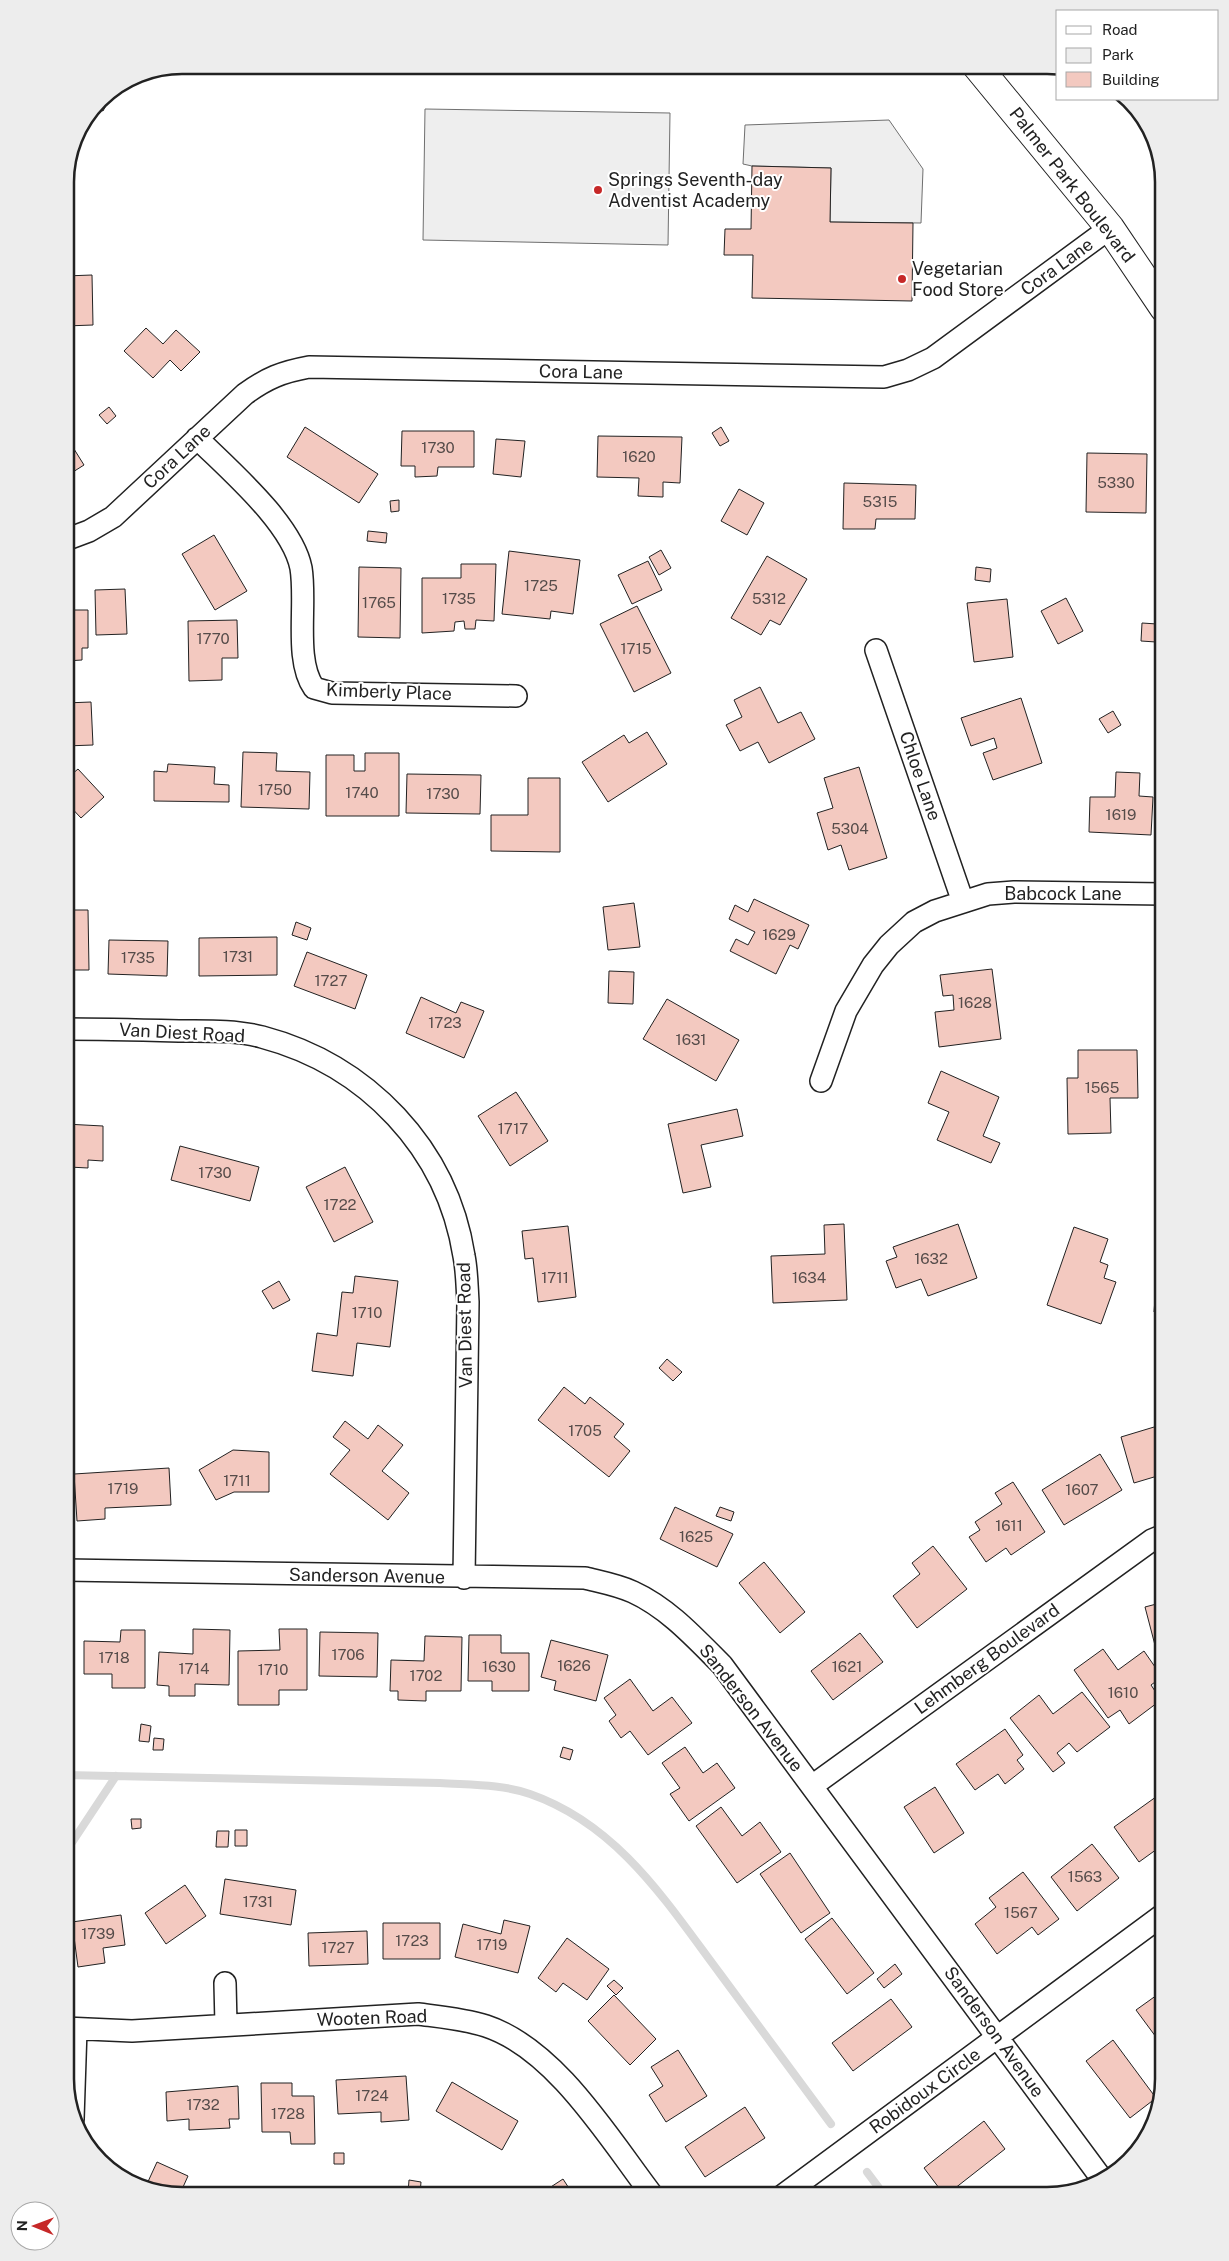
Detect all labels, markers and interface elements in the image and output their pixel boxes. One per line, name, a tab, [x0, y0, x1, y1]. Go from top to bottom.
legend	[1056, 10, 1219, 100]
text: Road	[1102, 21, 1138, 38]
text: Park	[1102, 46, 1134, 63]
text: Building	[1102, 71, 1160, 88]
street label: Palmer Park Boulevard	[1005, 103, 1139, 266]
place label: Springs Seventh-day Adventist Academy	[608, 169, 783, 211]
marker: Springs Seventh-day Adventist Academy	[592, 184, 604, 196]
street label: Cora Lane	[1016, 233, 1097, 300]
place label: Vegetarian Food Store	[912, 258, 1004, 300]
marker: Vegetarian Food Store	[896, 273, 908, 285]
street label: Cora Lane	[539, 360, 623, 383]
street label: Cora Lane	[139, 420, 215, 493]
house number: 1730	[421, 439, 455, 456]
house number: 1620	[622, 448, 656, 465]
house number: 5330	[1097, 474, 1135, 491]
house number: 5315	[863, 493, 897, 510]
house number: 1725	[524, 577, 558, 594]
house number: 1735	[442, 590, 476, 607]
house number: 5312	[752, 590, 786, 607]
house number: 1765	[362, 594, 396, 611]
house number: 1770	[196, 630, 230, 647]
house number: 1715	[620, 640, 652, 657]
street label: Kimberly Place	[326, 679, 452, 704]
street label: Chloe Lane	[895, 728, 946, 823]
house number: 1750	[258, 781, 292, 798]
house number: 1740	[345, 784, 379, 801]
house number: 1730	[426, 785, 460, 802]
house number: 1619	[1106, 806, 1136, 823]
house number: 5304	[831, 820, 869, 837]
street label: Babcock Lane	[1004, 883, 1122, 904]
house number: 1629	[762, 926, 796, 943]
house number: 1731	[223, 948, 253, 965]
house number: 1735	[121, 949, 155, 966]
house number: 1727	[314, 972, 348, 989]
house number: 1628	[958, 994, 992, 1011]
house number: 1723	[428, 1014, 462, 1031]
street label: Van Diest Road	[119, 1019, 246, 1046]
house number: 1631	[676, 1031, 706, 1048]
house number: 1565	[1085, 1079, 1119, 1096]
house number: 1717	[498, 1120, 528, 1137]
house number: 1730	[198, 1164, 232, 1181]
house number: 1722	[323, 1196, 357, 1213]
house number: 1632	[914, 1250, 948, 1267]
street label: Van Diest Road	[453, 1262, 476, 1388]
house number: 1711	[541, 1269, 569, 1286]
house number: 1634	[792, 1269, 826, 1286]
house number: 1710	[352, 1304, 382, 1321]
house number: 1705	[568, 1422, 602, 1439]
house number: 1711	[223, 1472, 251, 1489]
house number: 1719	[108, 1480, 138, 1497]
house number: 1607	[1065, 1481, 1099, 1498]
house number: 1611	[995, 1517, 1023, 1534]
house number: 1625	[679, 1528, 713, 1545]
street label: Sanderson Avenue	[289, 1564, 445, 1587]
street label: Lehmberg Boulevard	[910, 1599, 1063, 1718]
street label: Sanderson Avenue	[695, 1640, 808, 1776]
house number: 1706	[331, 1646, 365, 1663]
house number: 1718	[98, 1649, 130, 1666]
house number: 1626	[557, 1657, 591, 1674]
house number: 1630	[482, 1658, 516, 1675]
house number: 1621	[832, 1658, 862, 1675]
house number: 1714	[179, 1660, 209, 1677]
house number: 1710	[258, 1661, 288, 1678]
house number: 1702	[410, 1667, 443, 1684]
house number: 1610	[1108, 1684, 1138, 1701]
house number: 1563	[1068, 1868, 1102, 1885]
house number: 1731	[243, 1893, 273, 1910]
house number: 1567	[1004, 1904, 1038, 1921]
house number: 1739	[81, 1925, 115, 1942]
house number: 1723	[395, 1932, 429, 1949]
house number: 1719	[477, 1936, 507, 1953]
house number: 1727	[321, 1939, 355, 1956]
street label: Sanderson Avenue	[940, 1962, 1049, 2101]
street label: Wooten Road	[316, 2005, 428, 2030]
street label: Robidoux Circle	[865, 2043, 984, 2138]
house number: 1724	[355, 2087, 389, 2104]
house number: 1732	[186, 2096, 220, 2113]
house number: 1728	[271, 2105, 305, 2122]
north arrow	[10, 2201, 60, 2251]
text: N	[14, 2220, 30, 2231]

